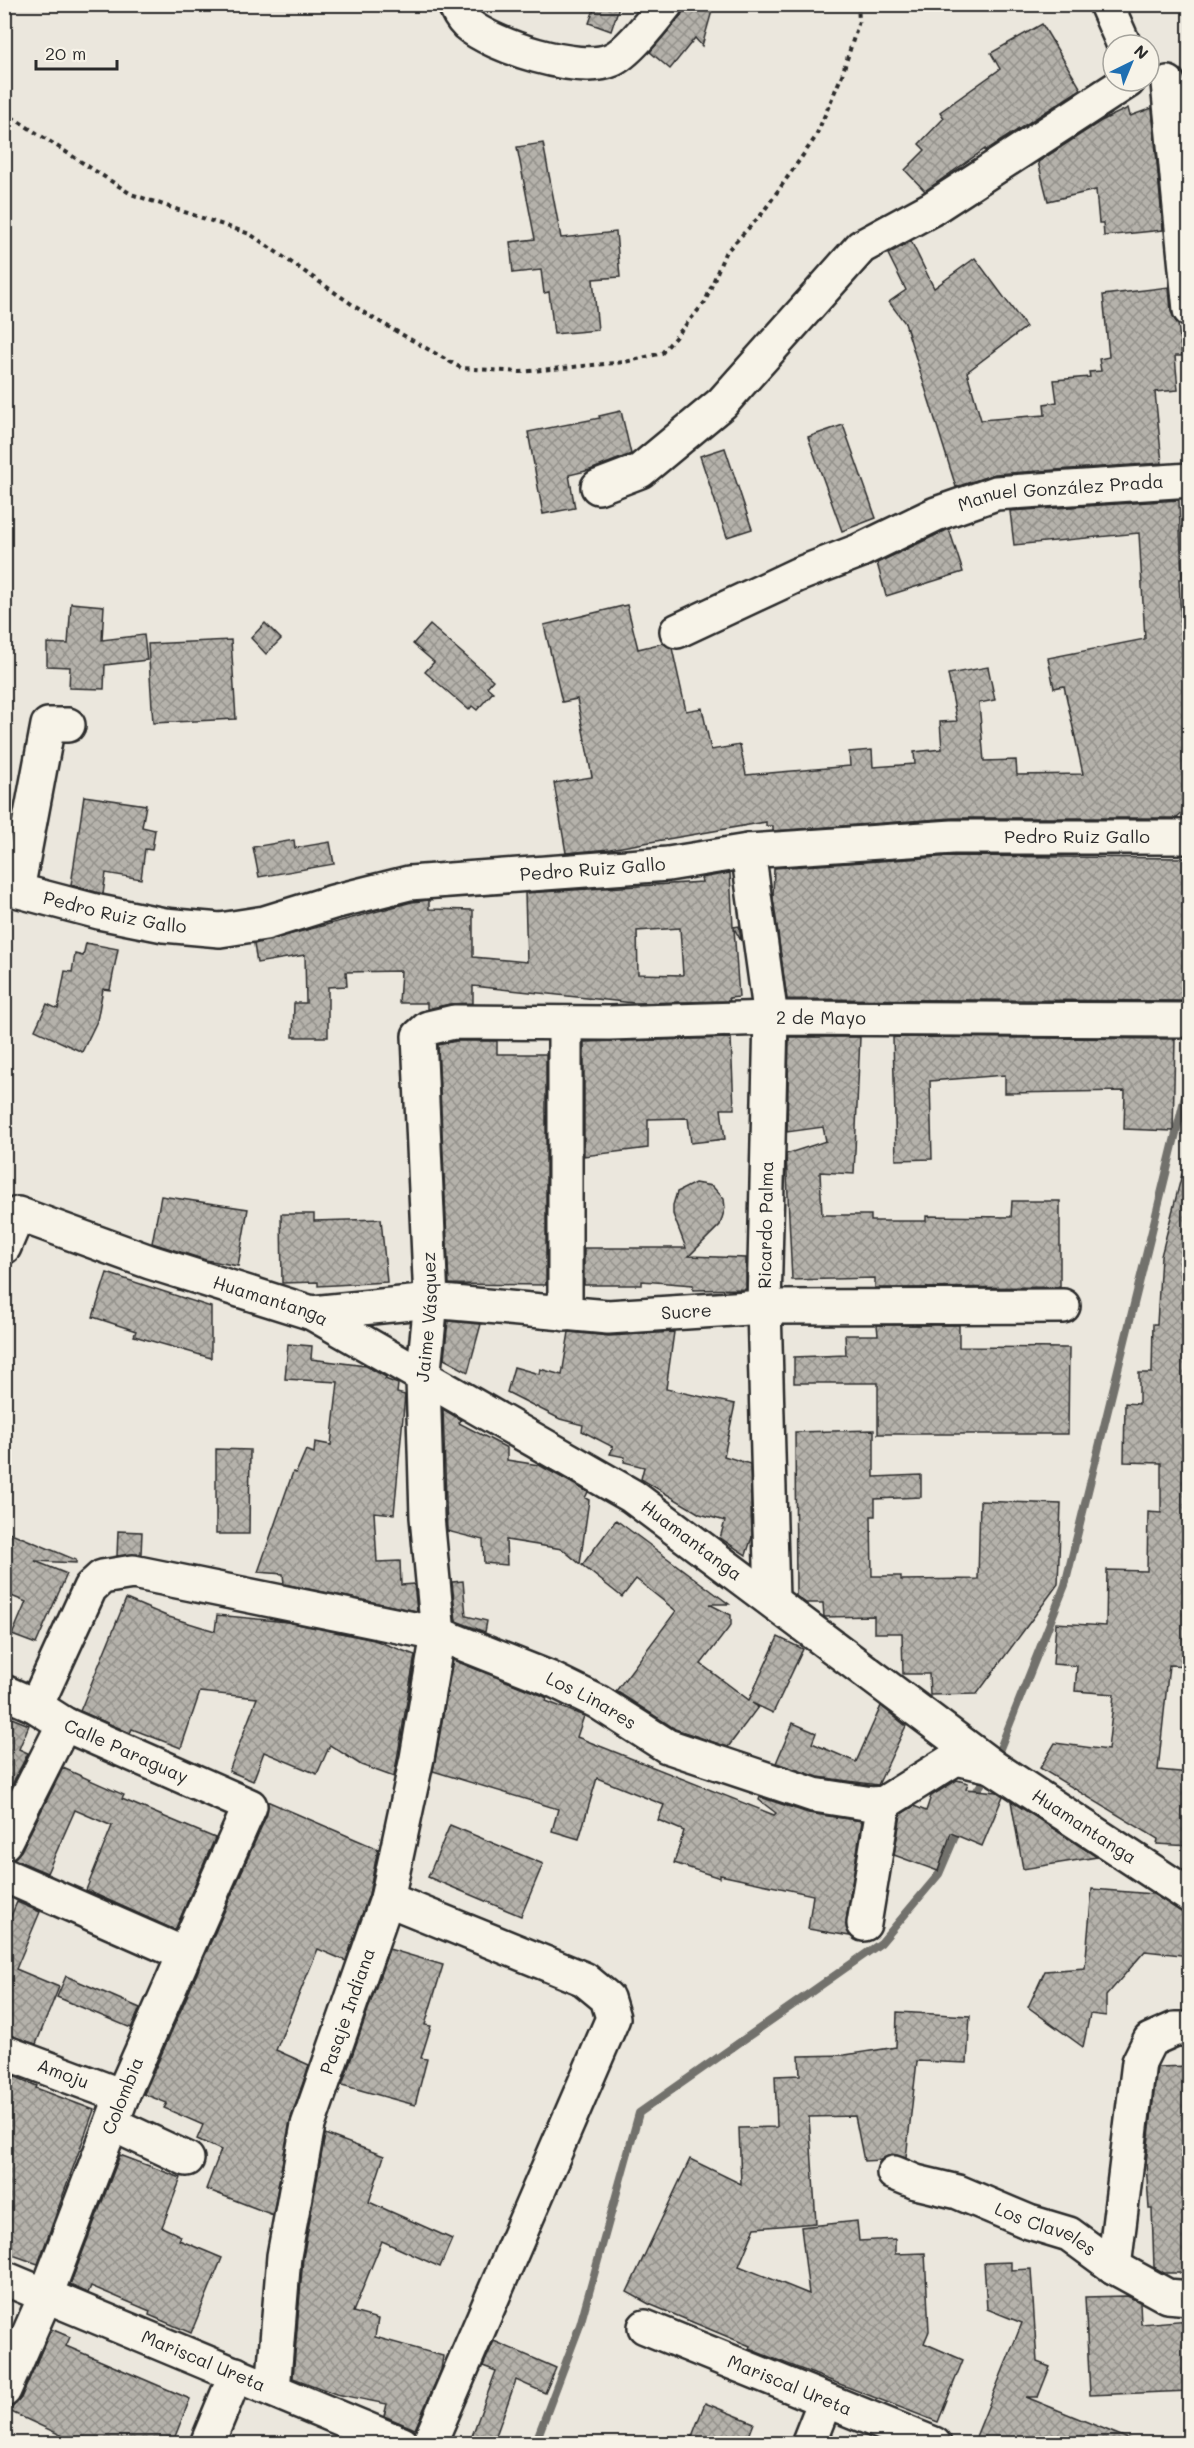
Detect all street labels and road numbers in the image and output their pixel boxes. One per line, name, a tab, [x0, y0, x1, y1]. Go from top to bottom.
street label: Manuel González Prada	[954, 469, 1164, 516]
street label: Pedro Ruiz Gallo	[1004, 824, 1150, 848]
street label: Pedro Ruiz Gallo	[519, 851, 667, 886]
street label: Pedro Ruiz Gallo	[41, 885, 188, 938]
street label: 2 de Mayo	[776, 1005, 866, 1029]
street label: Ricardo Palma	[752, 1161, 778, 1289]
street label: Jaime Vásquez	[410, 1251, 442, 1383]
street label: Huamantanga	[210, 1270, 333, 1331]
street label: Sucre	[660, 1297, 713, 1325]
street label: Huamantanga	[637, 1494, 747, 1585]
street label: Los Linares	[542, 1665, 641, 1735]
street label: Calle Paraguay	[61, 1713, 192, 1788]
street label: Huamantanga	[1028, 1783, 1141, 1869]
street label: Pasaje Indiana	[314, 1945, 380, 2077]
street label: Amoju	[34, 2052, 93, 2094]
street label: Colombia	[96, 2053, 148, 2138]
street label: Los Claveles	[991, 2196, 1101, 2261]
street label: Mariscal Ureta	[138, 2324, 269, 2397]
street label: Mariscal Ureta	[724, 2349, 856, 2421]

